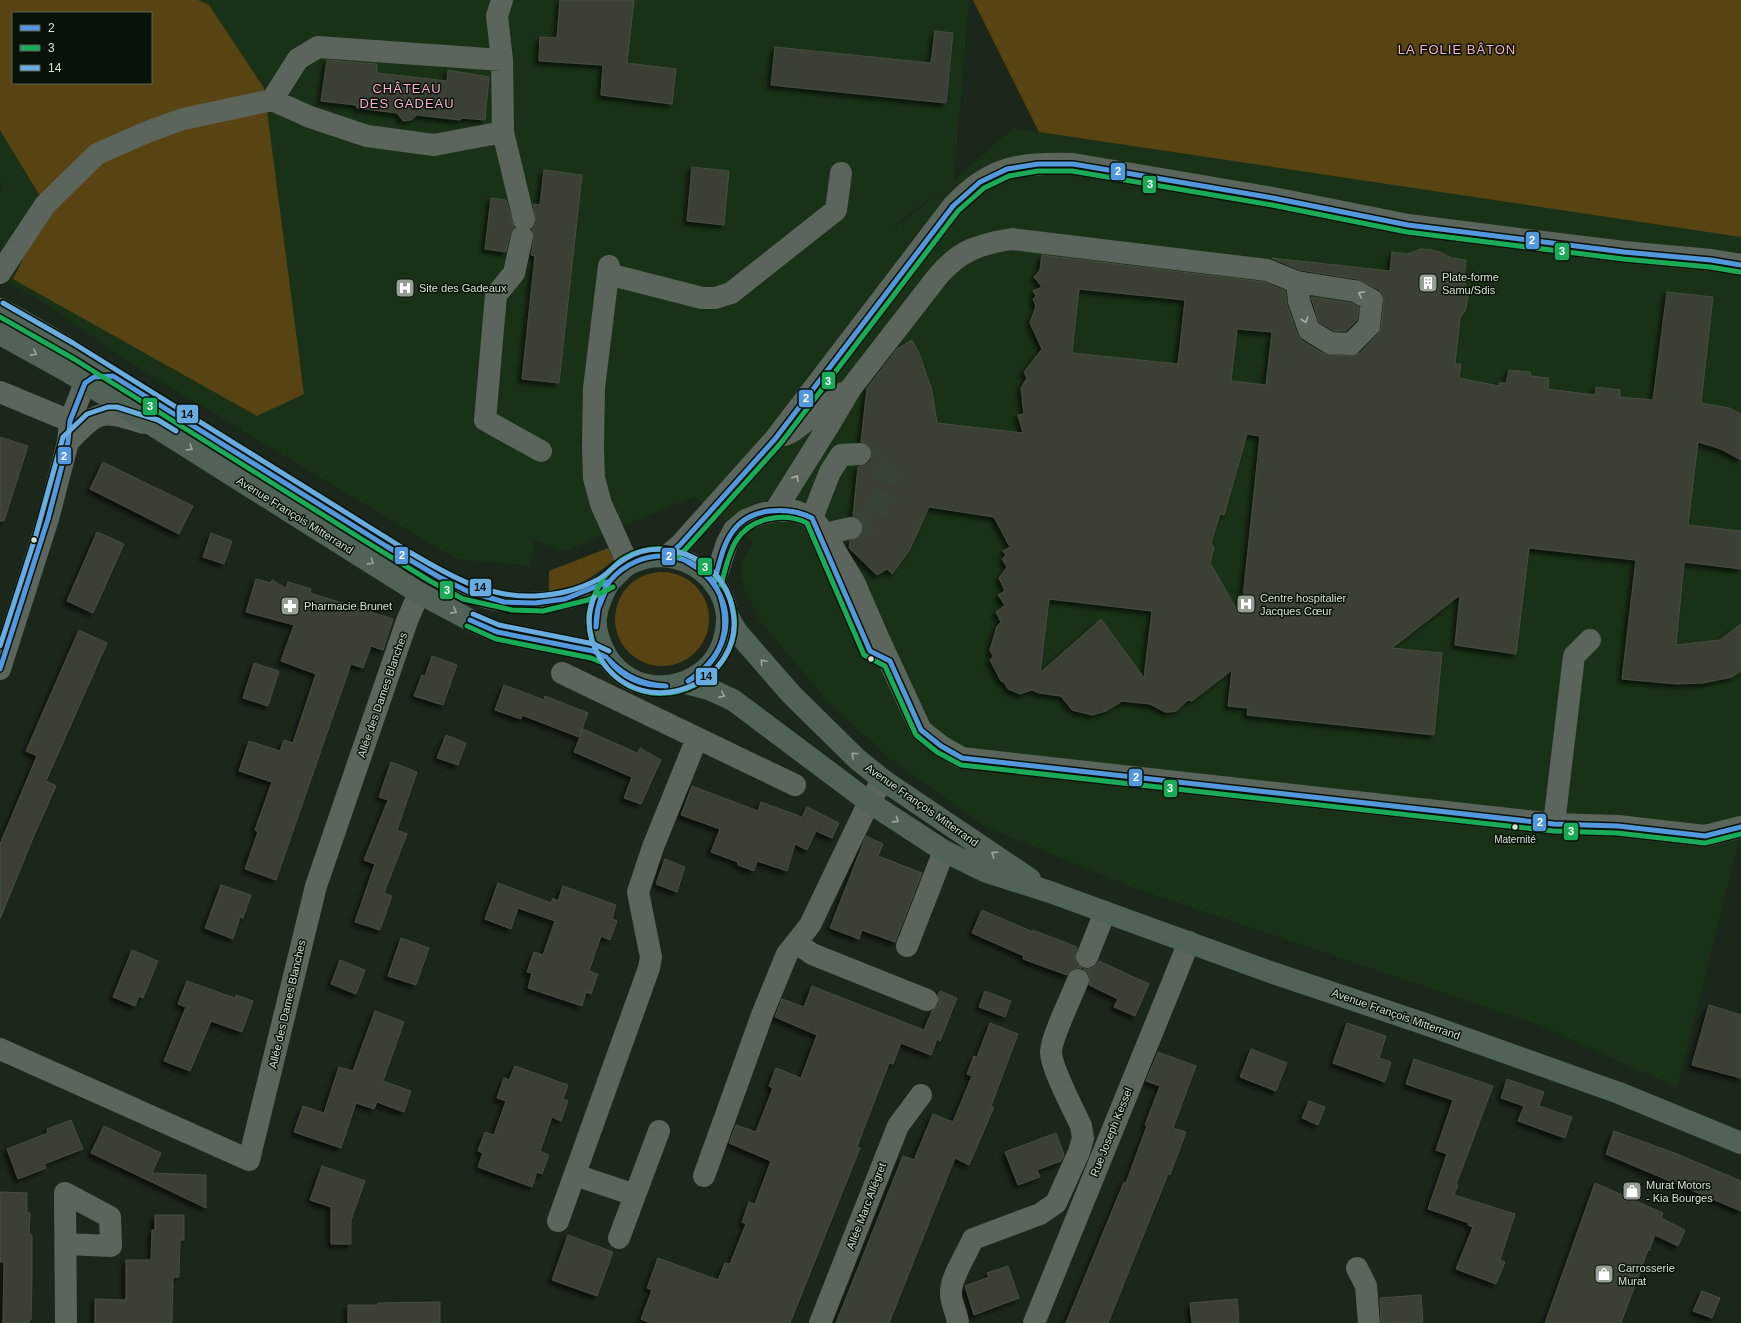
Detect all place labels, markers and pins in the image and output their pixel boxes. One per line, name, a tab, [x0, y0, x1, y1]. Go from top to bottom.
place label: Plate-forme Samu/Sdis	[1442, 271, 1499, 296]
building icon: Plate-forme Samu/Sdis	[1417, 272, 1439, 294]
hospital icon: Site des Gadeaux	[394, 277, 416, 299]
place label: Site des Gadeaux	[419, 282, 507, 294]
unlabelled marker	[29, 535, 39, 545]
place label: Centre hospitalier Jacques Cœur	[1260, 592, 1347, 617]
hospital icon: Centre hospitalier Jacques Cœur	[1235, 593, 1257, 615]
pharmacy icon: Pharmacie Brunet	[279, 595, 301, 617]
place label: Pharmacie Brunet	[304, 600, 392, 612]
unlabelled marker	[866, 654, 876, 664]
marker: Maternité	[1510, 822, 1520, 832]
place label: Maternité	[1494, 834, 1536, 845]
place label: Murat Motors - Kia Bourges	[1646, 1179, 1713, 1204]
shop icon: Murat Motors - Kia Bourges	[1621, 1180, 1643, 1202]
place label: Carrosserie Murat	[1618, 1262, 1675, 1287]
shop icon: Carrosserie Murat	[1593, 1263, 1615, 1285]

